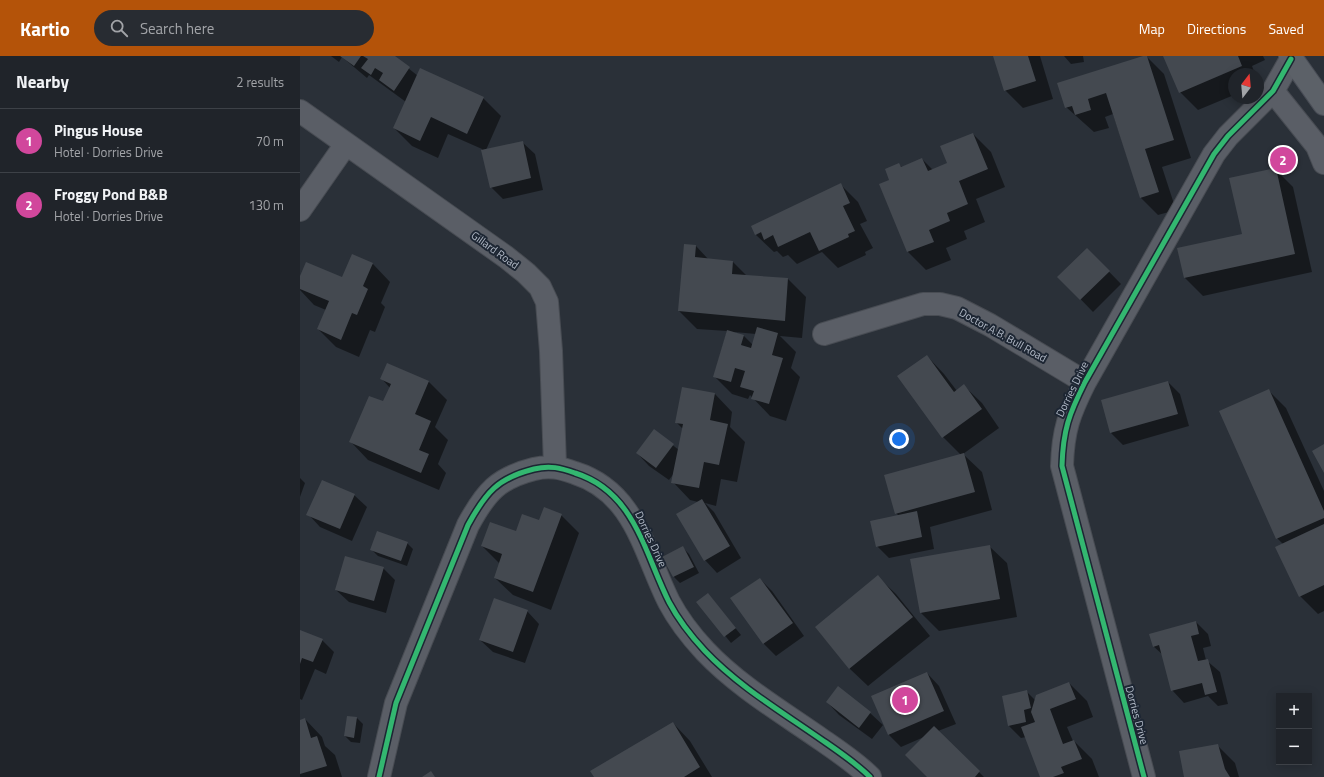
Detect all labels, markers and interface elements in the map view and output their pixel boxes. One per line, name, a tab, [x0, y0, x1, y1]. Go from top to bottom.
search box	[94, 10, 374, 46]
text: Kartio	[20, 14, 70, 43]
icon: search	[108, 17, 130, 39]
text: Search here	[140, 17, 214, 40]
text: Map	[1139, 18, 1165, 39]
text: Directions	[1187, 18, 1246, 39]
text: Saved	[1268, 18, 1304, 39]
north arrow	[1228, 68, 1264, 104]
text: Nearby	[16, 69, 69, 95]
text: 2 results	[236, 72, 284, 92]
text: Pingus House	[54, 119, 143, 142]
text: 1	[25, 131, 33, 151]
text: 70 m	[256, 131, 284, 151]
text: Hotel · Dorries Drive	[54, 142, 163, 162]
pin: 2	[1270, 145, 1296, 175]
text: Froggy Pond B&B	[54, 183, 168, 206]
text: 2	[25, 195, 33, 215]
text: 130 m	[248, 195, 284, 215]
text: Hotel · Dorries Drive	[54, 206, 163, 226]
street label: Gillard Road	[468, 227, 522, 273]
street label: Doctor A.B. Bull Road	[956, 304, 1050, 366]
street label: Dorries Drive	[1052, 358, 1093, 420]
your location	[889, 429, 909, 449]
street label: Dorries Drive	[631, 508, 671, 570]
street label: Dorries Drive	[1121, 684, 1153, 747]
pin: 1	[892, 685, 918, 715]
map controls	[1276, 693, 1312, 765]
button: +	[1276, 693, 1312, 729]
button: −	[1276, 729, 1312, 765]

